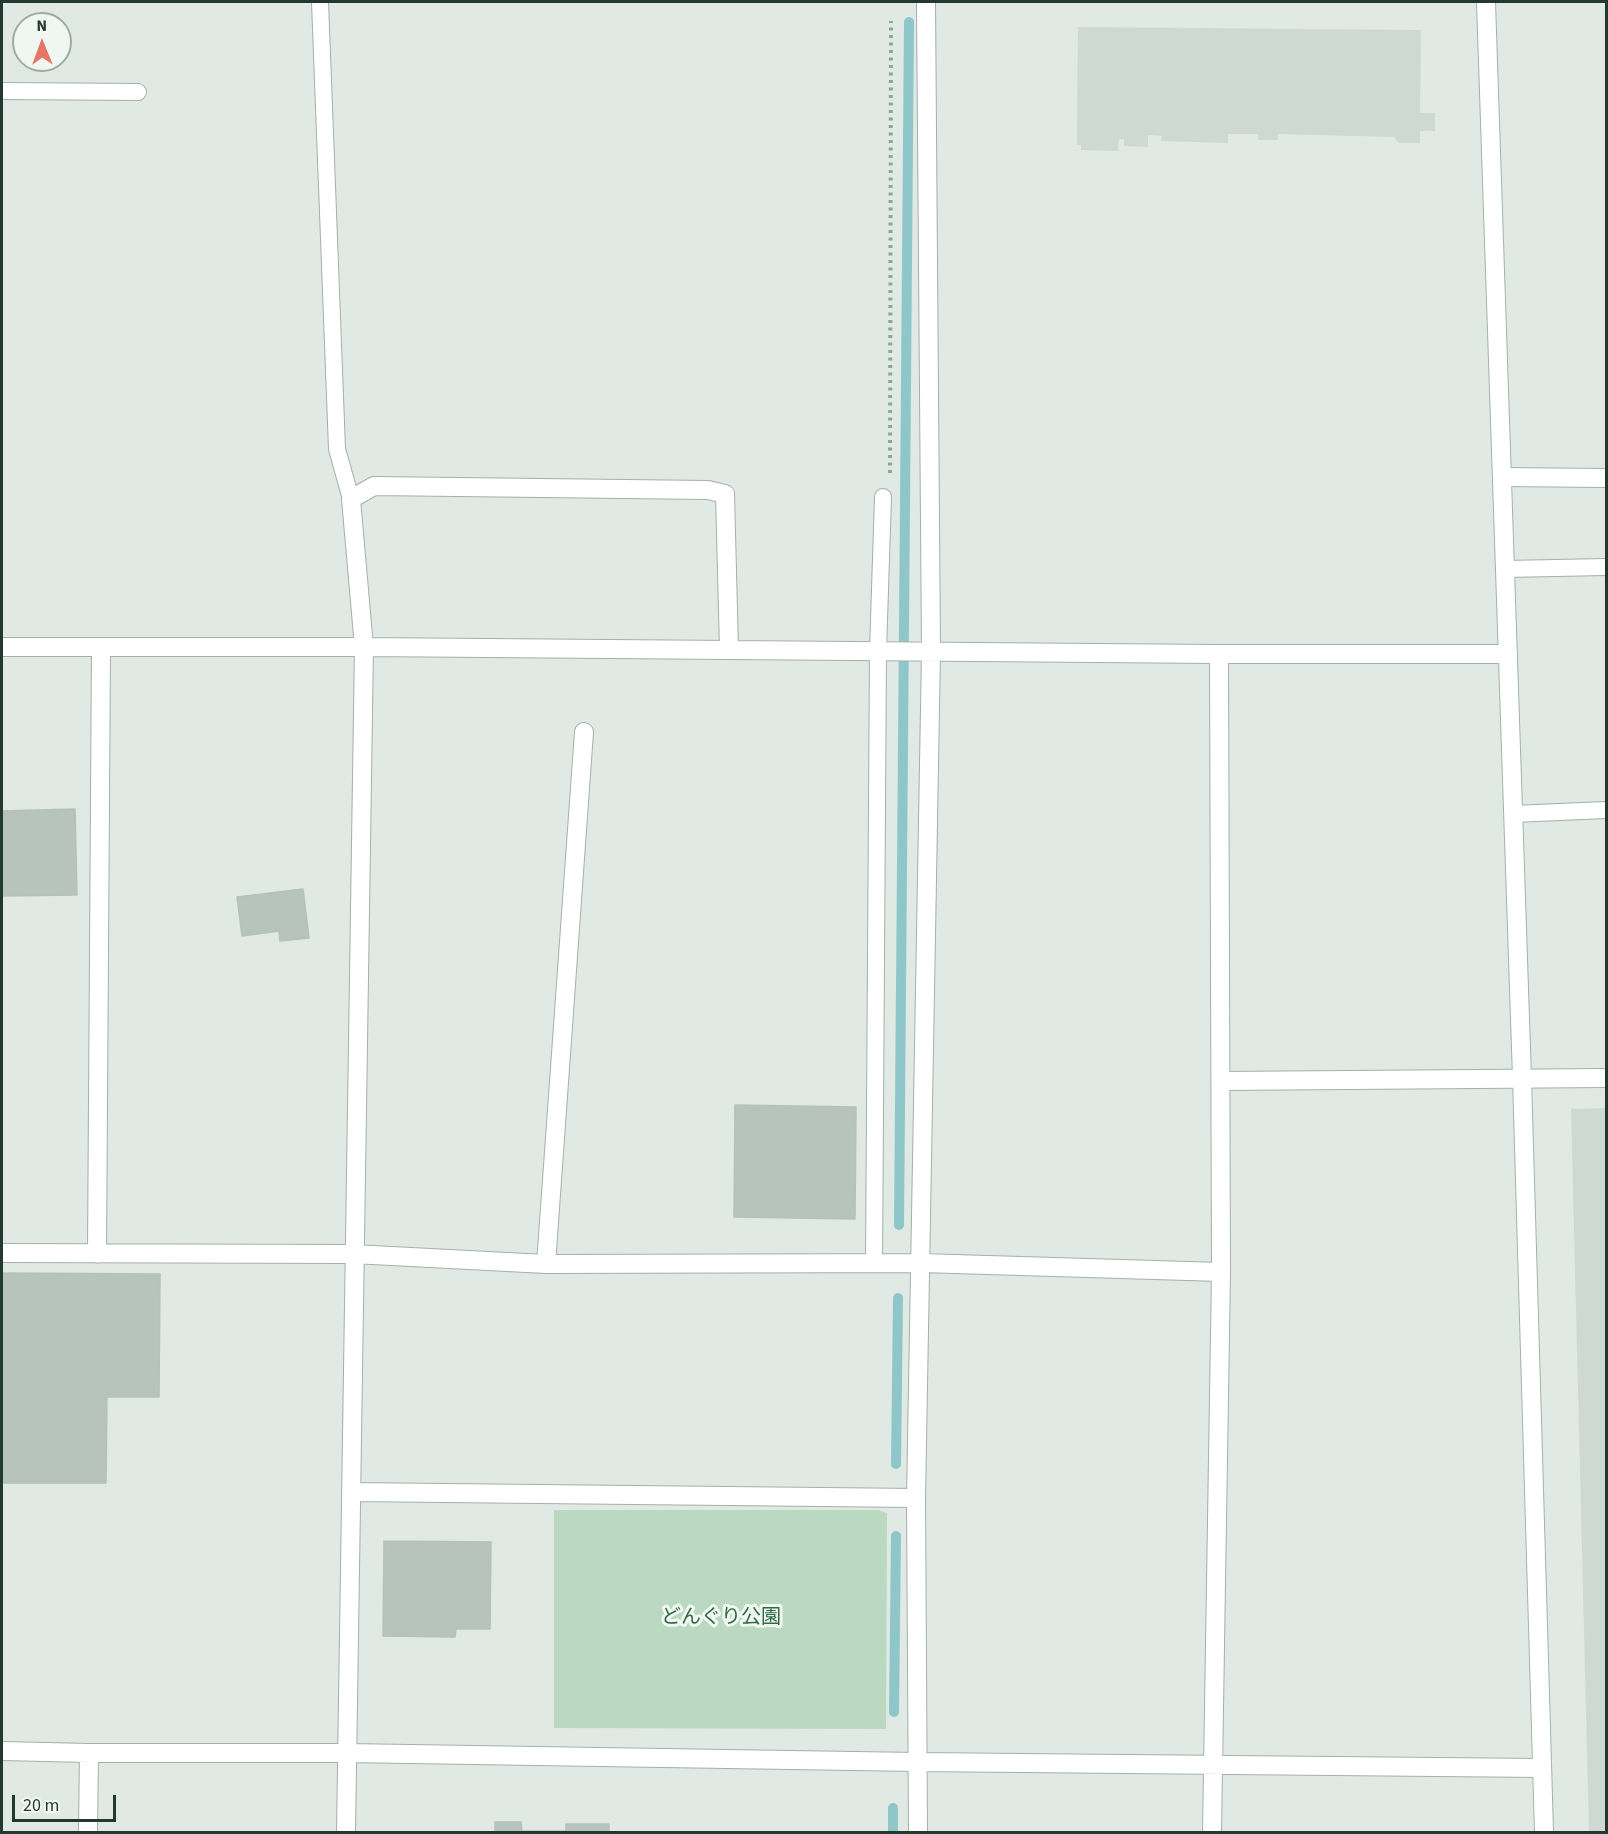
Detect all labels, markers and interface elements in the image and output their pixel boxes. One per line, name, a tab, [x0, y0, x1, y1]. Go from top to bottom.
north arrow	[12, 12, 72, 72]
text: N	[36, 15, 47, 37]
park label: どんぐり公園	[661, 1607, 781, 1631]
scale bar	[15, 1783, 118, 1821]
text: 20 m	[23, 1793, 59, 1818]

